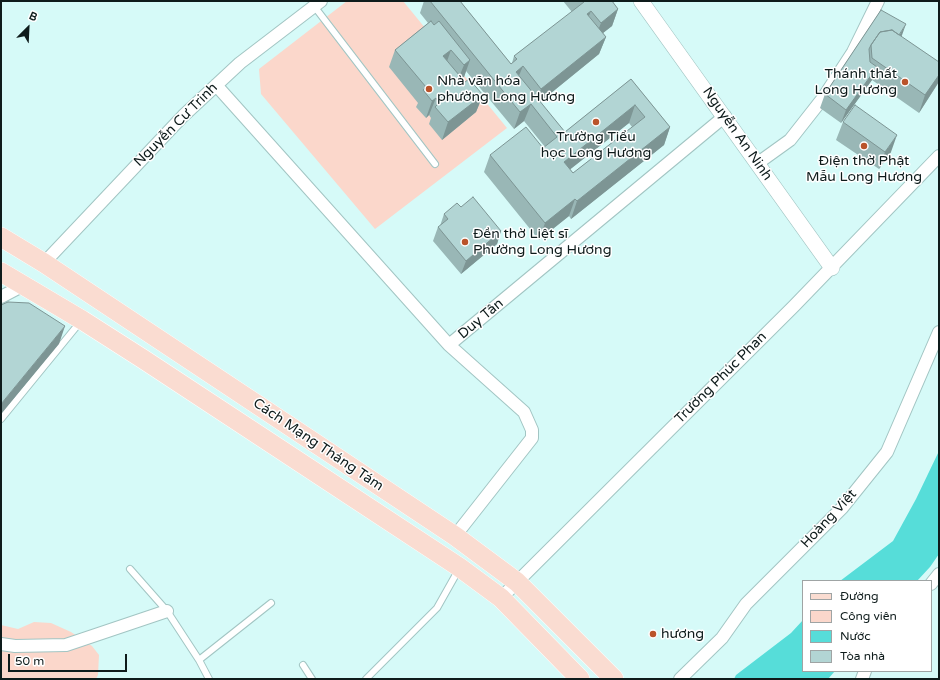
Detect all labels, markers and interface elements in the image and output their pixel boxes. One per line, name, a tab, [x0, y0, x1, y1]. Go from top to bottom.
north arrow	[8, 8, 48, 48]
text: B	[27, 9, 39, 24]
place label: Thánh thất Long Hương	[814, 66, 897, 98]
place label: Nhà văn hóa phường Long Hương	[437, 73, 575, 106]
marker: Thánh thất Long Hương	[900, 77, 910, 87]
street label: Nguyễn Cư Trinh	[131, 80, 221, 170]
marker: Nhà văn hóa phường Long Hương	[424, 84, 434, 94]
street label: Nguyễn An Ninh	[699, 84, 775, 184]
marker: Trường Tiểu học Long Hương	[591, 117, 601, 127]
place label: Trường Tiểu học Long Hương	[541, 129, 651, 162]
marker: Điện thờ Phật Mẫu Long Hương	[859, 141, 869, 151]
place label: Điện thờ Phật Mẫu Long Hương	[806, 153, 922, 186]
place label: Đền thờ Liệt sĩ Phường Long Hương	[473, 226, 611, 258]
marker: Đền thờ Liệt sĩ Phường Long Hương	[460, 237, 470, 247]
street label: Duy Tân	[455, 295, 507, 343]
street label: Trương Phúc Phan	[672, 329, 770, 427]
street label: Cách Mạng Tháng Tám	[250, 395, 386, 495]
street label: Hoàng Việt	[798, 486, 860, 552]
legend	[802, 580, 932, 672]
text: Đường	[840, 589, 879, 603]
text: Công viên	[840, 609, 897, 623]
place label: hương	[661, 626, 704, 642]
marker: hương	[648, 629, 658, 639]
text: Nước	[840, 629, 871, 643]
scale bar	[10, 646, 129, 672]
text: Tòa nhà	[840, 649, 885, 663]
text: 50 m	[15, 654, 44, 668]

